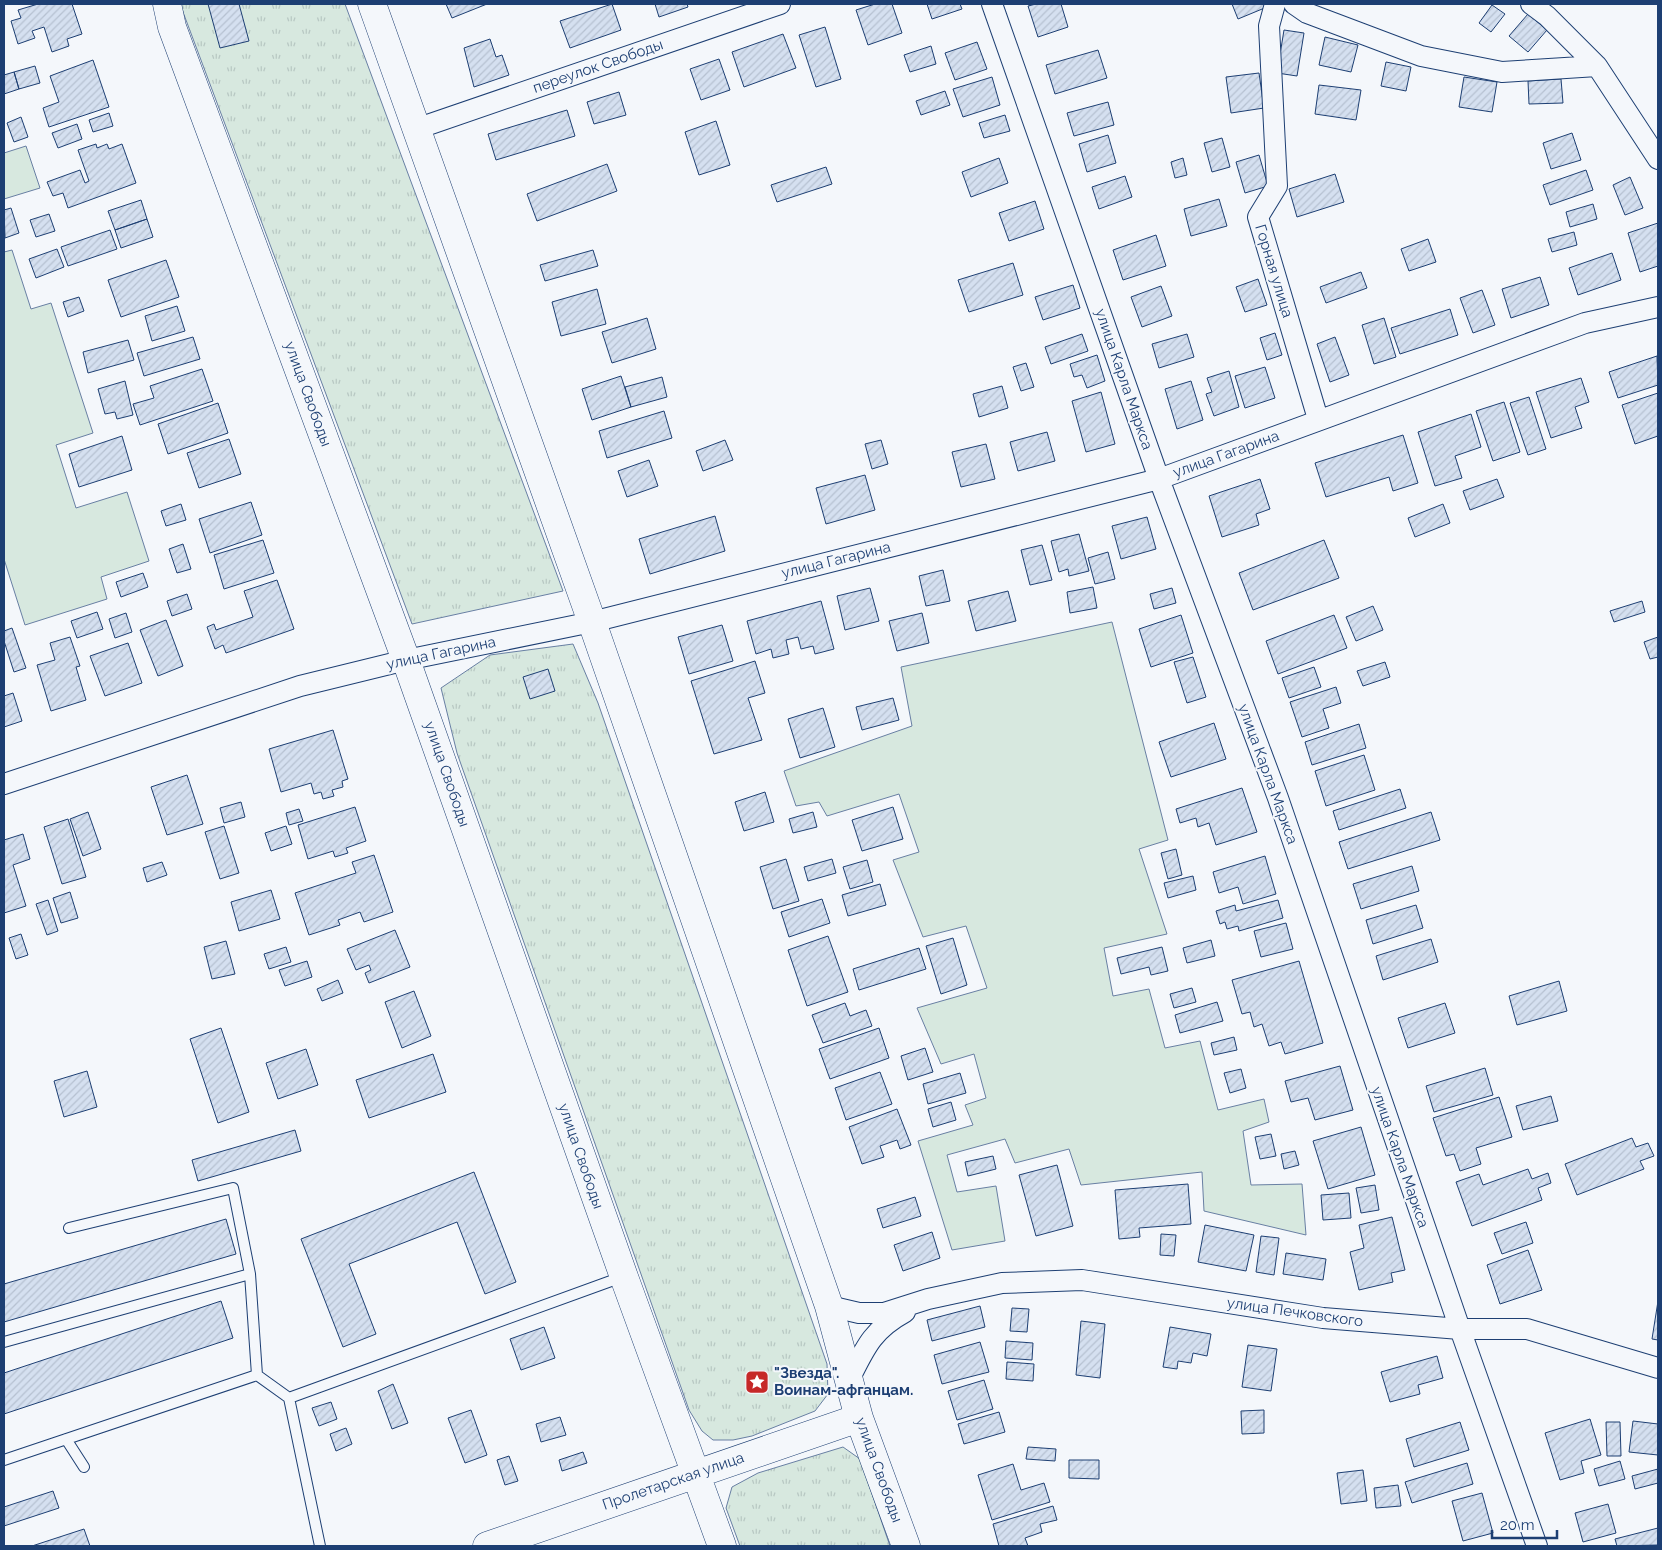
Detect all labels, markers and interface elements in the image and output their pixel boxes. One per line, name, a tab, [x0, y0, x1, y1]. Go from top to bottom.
street label: переулок Свободы	[531, 35, 665, 97]
street label: Горная улица	[1251, 222, 1297, 320]
street label: улица Карла Маркса	[1091, 306, 1157, 452]
street label: улица Свободы	[281, 339, 335, 449]
street label: улица Гагарина	[1171, 426, 1281, 482]
street label: улица Гагарина	[780, 538, 892, 582]
street label: улица Гагарина	[385, 633, 497, 673]
street label: улица Карла Маркса	[1234, 701, 1302, 847]
street label: улица Свободы	[421, 719, 473, 829]
street label: улица Карла Маркса	[1367, 1084, 1433, 1230]
street label: улица Свободы	[555, 1101, 607, 1211]
street label: улица Печковского	[1226, 1294, 1364, 1330]
place label: "Звезда". Воинам-афганцам.	[774, 1364, 913, 1399]
place icon: "Звезда". Воинам-афганцам.	[744, 1369, 770, 1395]
street label: улица Свободы	[852, 1415, 906, 1525]
street label: Пролетарская улица	[600, 1448, 746, 1514]
scale bar	[1492, 1508, 1557, 1540]
text: 20 m	[1500, 1516, 1535, 1534]

